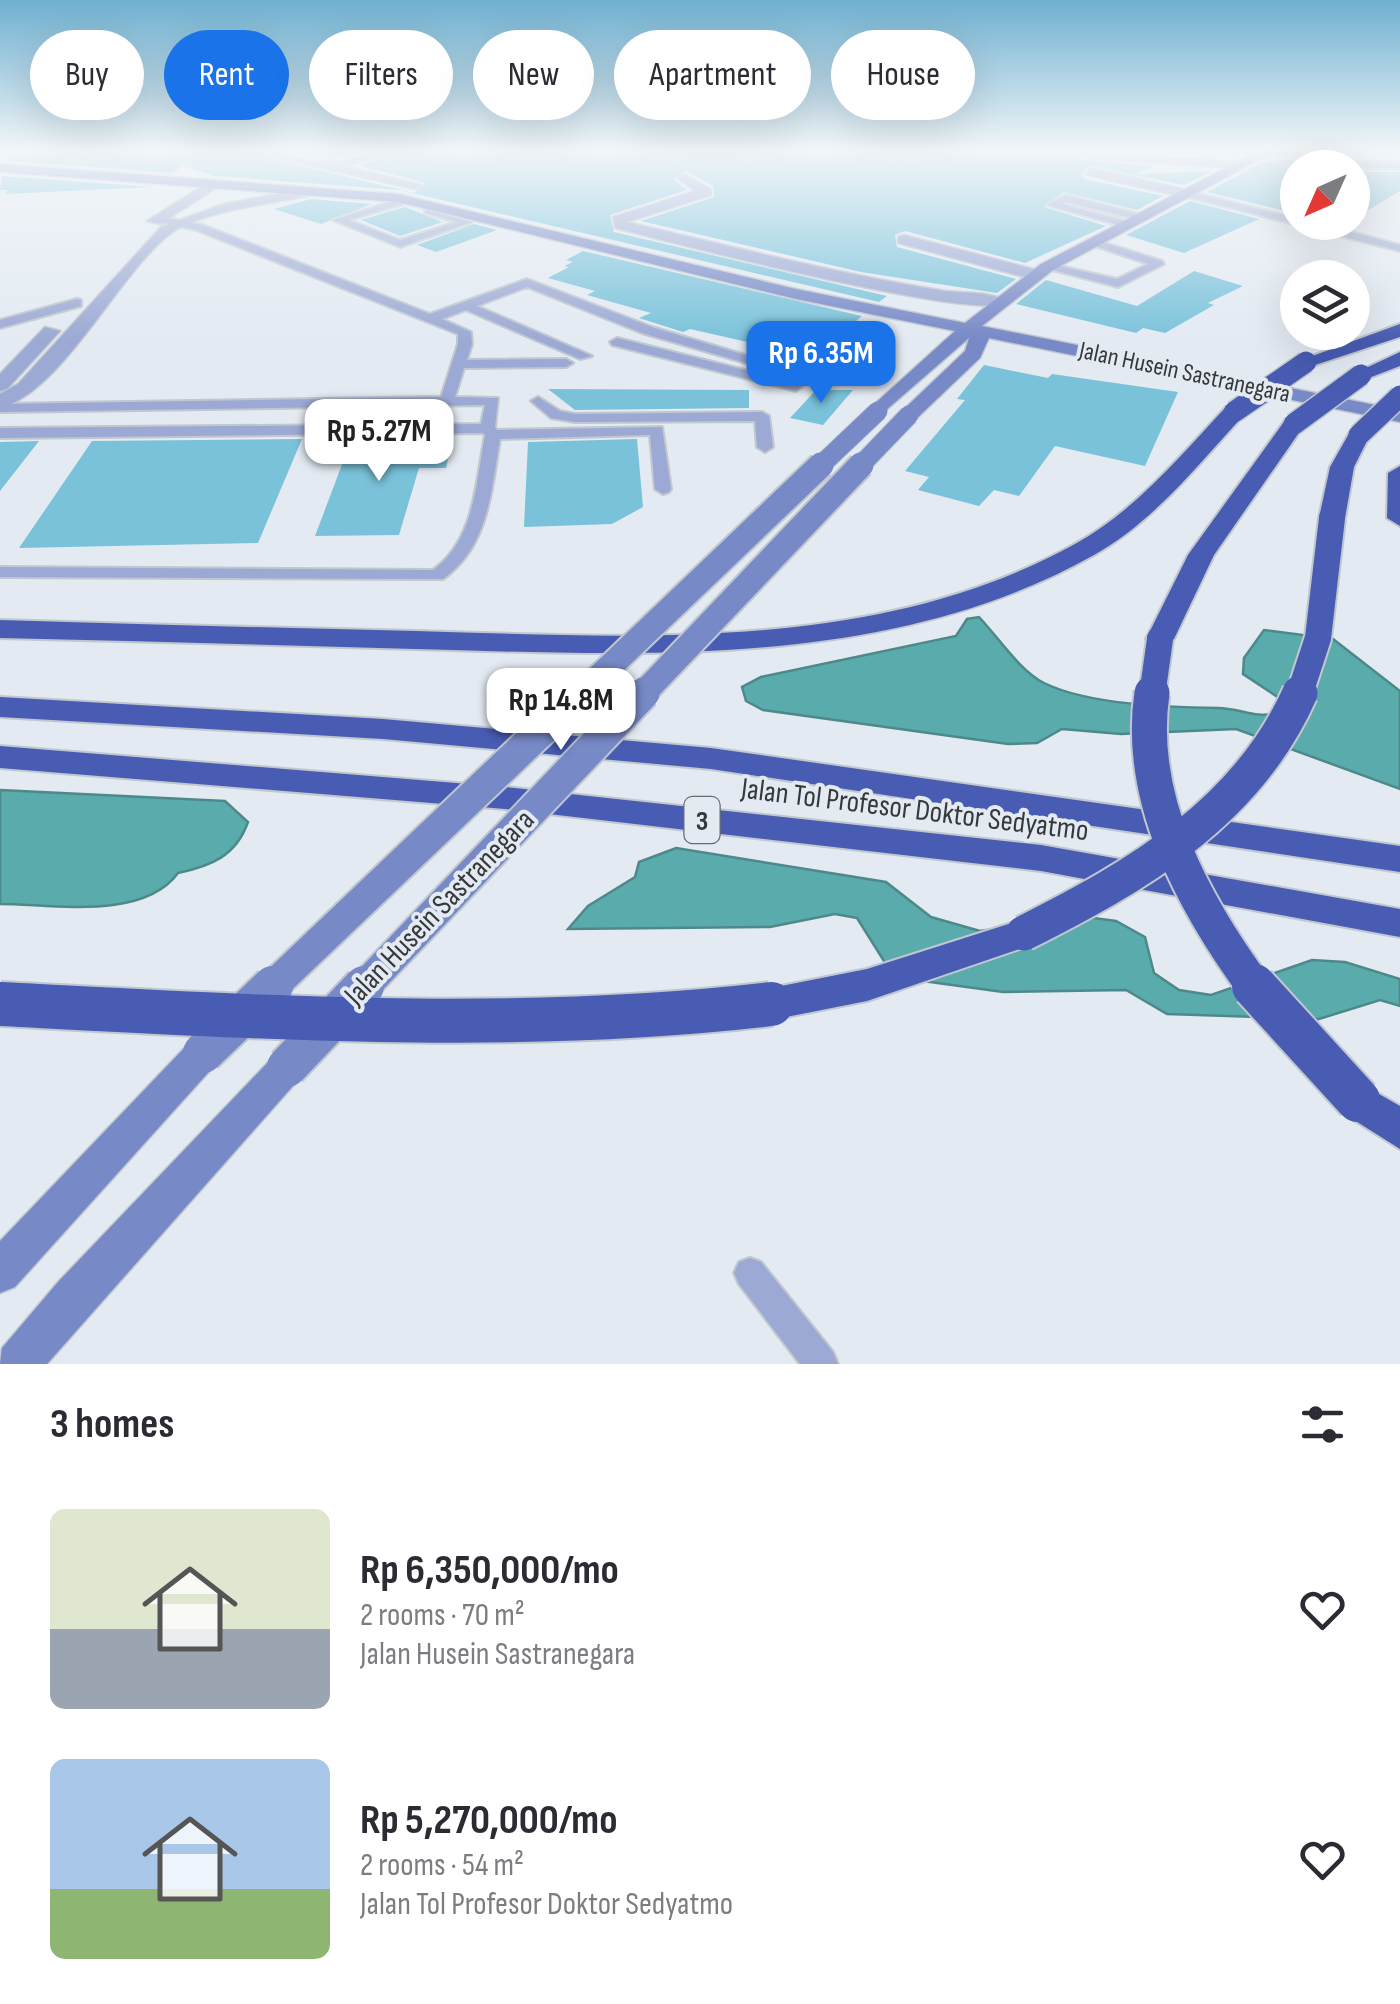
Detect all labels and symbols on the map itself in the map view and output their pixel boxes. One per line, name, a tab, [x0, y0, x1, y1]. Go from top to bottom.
north arrow	[1280, 150, 1370, 240]
pin: Rp 6.35M	[718, 321, 924, 406]
street label: Jalan Husein Sastranegara	[1075, 335, 1293, 410]
pin: Rp 5.27M	[276, 399, 482, 484]
pin: Rp 14.8M	[458, 668, 664, 753]
street label: Jalan Tol Profesor Doktor Sedyatmo	[738, 771, 1091, 849]
road number: 3	[684, 797, 720, 843]
street label: Jalan Husein Sastranegara	[336, 802, 542, 1014]

